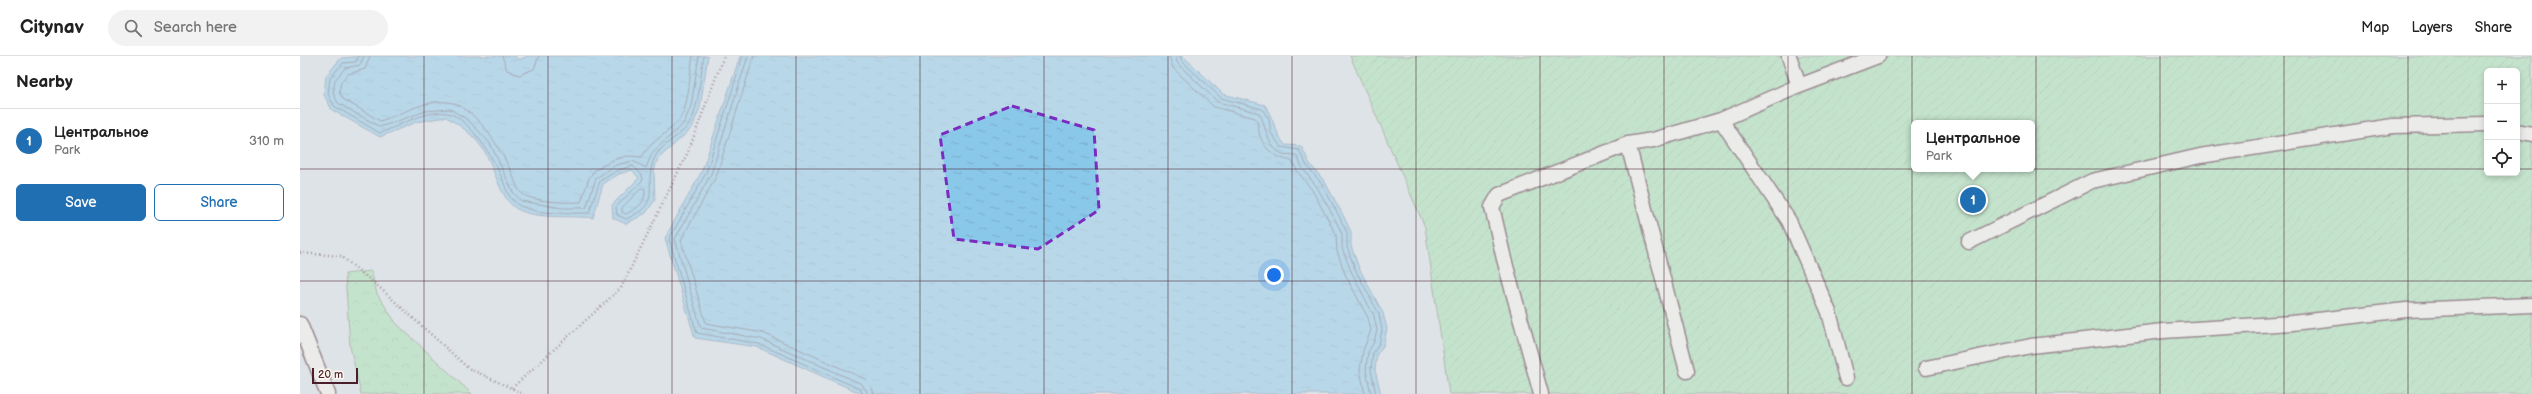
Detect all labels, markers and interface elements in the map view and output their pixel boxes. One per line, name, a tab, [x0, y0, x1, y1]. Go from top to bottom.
search box	[108, 10, 388, 46]
text: Citynav	[20, 16, 84, 39]
icon: search	[122, 17, 144, 39]
text: Search here	[154, 18, 237, 37]
text: Map	[2361, 19, 2389, 36]
text: Layers	[2411, 19, 2453, 36]
text: Share	[2475, 19, 2512, 36]
map controls	[2484, 68, 2520, 176]
button: +	[2484, 68, 2520, 104]
text: Nearby	[16, 72, 73, 92]
button: −	[2484, 104, 2520, 140]
popup	[1911, 120, 2035, 172]
text: Центральное	[54, 123, 149, 142]
text: Центральное	[1926, 129, 2020, 148]
text: 1	[26, 133, 32, 149]
text: 310 m	[249, 133, 284, 149]
button: locate	[2484, 140, 2520, 176]
text: Park	[54, 142, 80, 158]
text: Park	[1926, 148, 1952, 164]
button: Save	[16, 184, 146, 221]
button: Share	[154, 184, 284, 221]
pin: 1	[1960, 185, 1986, 215]
your location	[1264, 265, 1284, 285]
scale bar	[312, 366, 358, 385]
text: 20 m	[318, 368, 343, 381]

